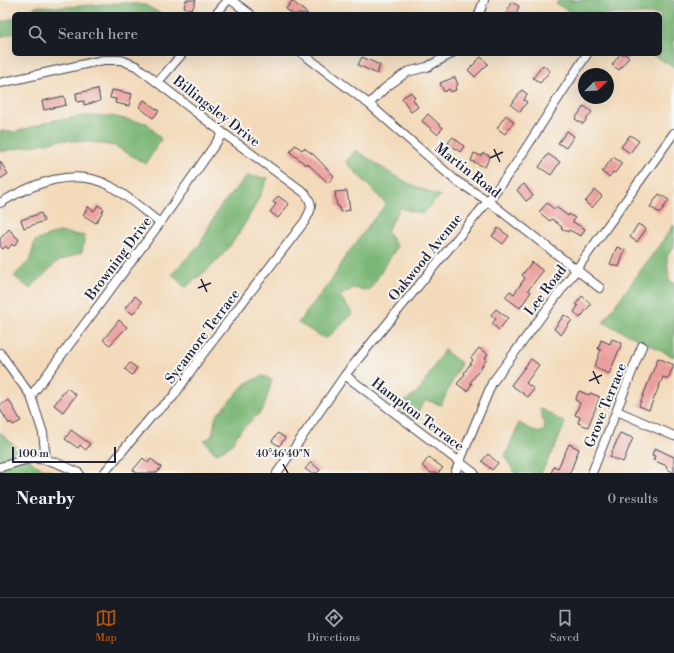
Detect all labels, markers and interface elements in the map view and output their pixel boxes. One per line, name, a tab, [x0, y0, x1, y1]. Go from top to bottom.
search box	[12, 12, 662, 56]
icon: search	[26, 23, 48, 45]
text: Search here	[58, 25, 138, 44]
north arrow	[578, 68, 614, 104]
street label: Billingsley Drive	[168, 72, 264, 151]
street label: Martin Road	[431, 139, 504, 202]
street label: Oakwood Avenue	[385, 210, 467, 305]
street label: Browning Drive	[81, 213, 156, 305]
street label: Lee Road	[521, 262, 571, 319]
street label: Sycamore Terrace	[161, 286, 244, 387]
street label: Grove Terrace	[581, 360, 631, 450]
street label: Hampton Terrace	[367, 374, 467, 456]
scale bar	[12, 445, 116, 464]
text: 100 m	[18, 447, 49, 461]
text: 40°46'40"N	[256, 448, 311, 460]
text: Nearby	[16, 488, 75, 510]
text: 0 results	[607, 491, 658, 507]
tab: Map	[95, 607, 117, 645]
tab: Directions	[307, 607, 360, 645]
tab: Saved	[550, 607, 579, 645]

